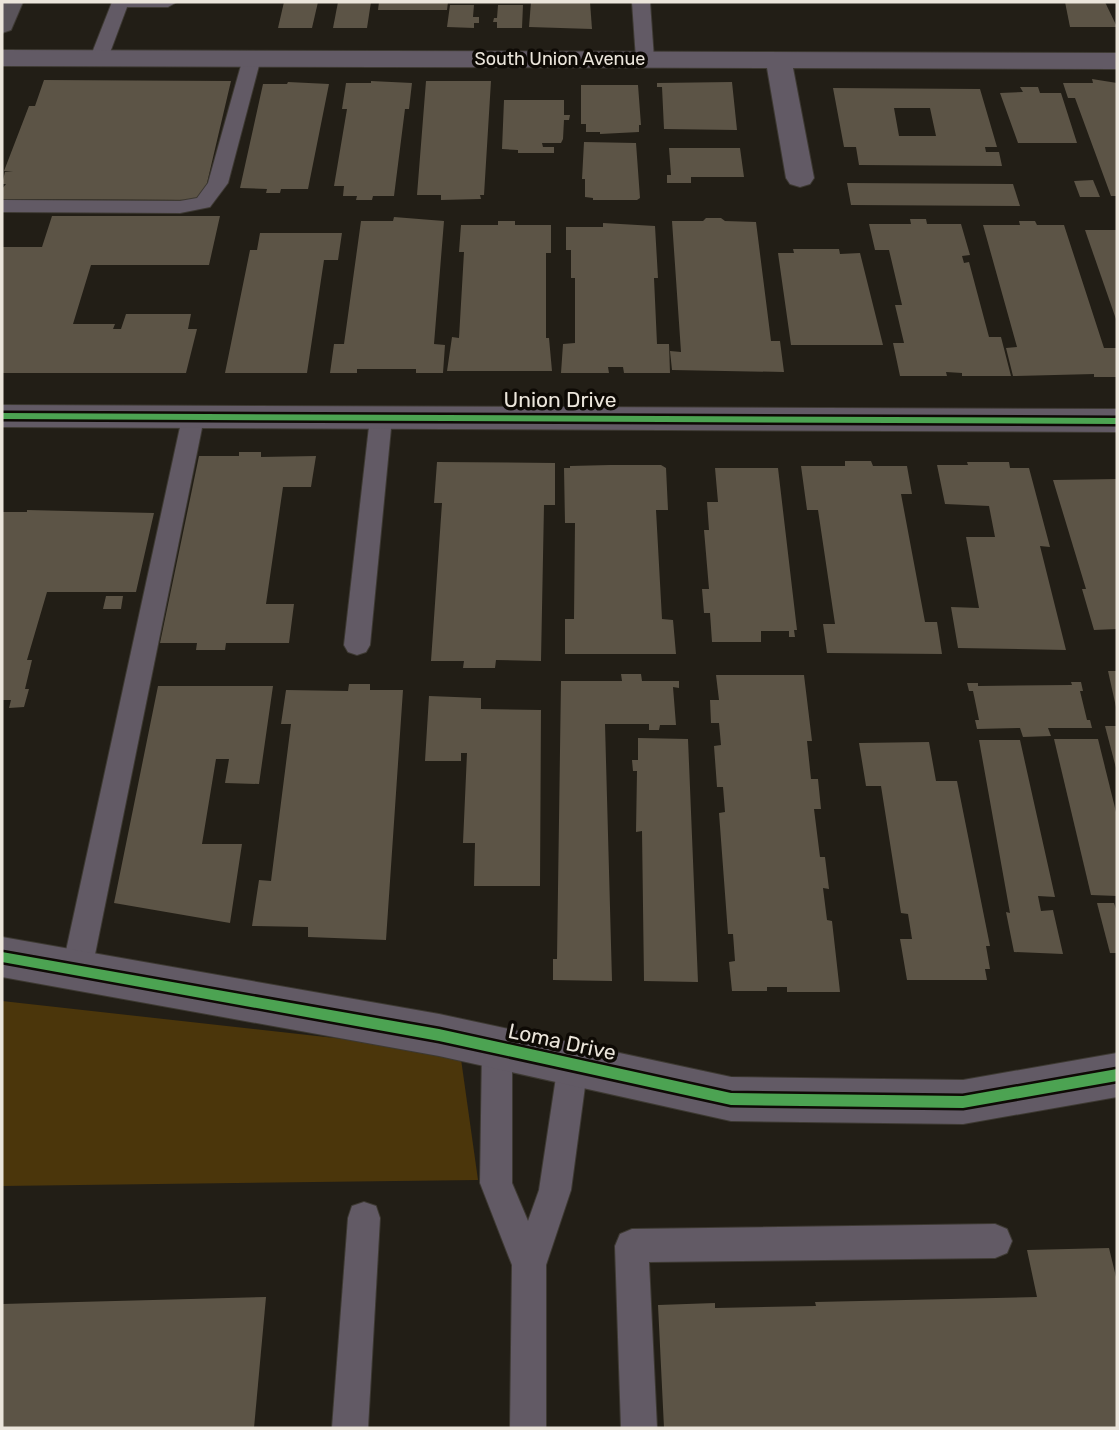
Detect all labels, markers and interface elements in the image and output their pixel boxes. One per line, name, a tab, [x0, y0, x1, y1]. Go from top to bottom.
street label: South Union Avenue	[475, 48, 645, 70]
street label: Union Drive	[504, 387, 617, 412]
street label: Loma Drive	[506, 1018, 618, 1065]

